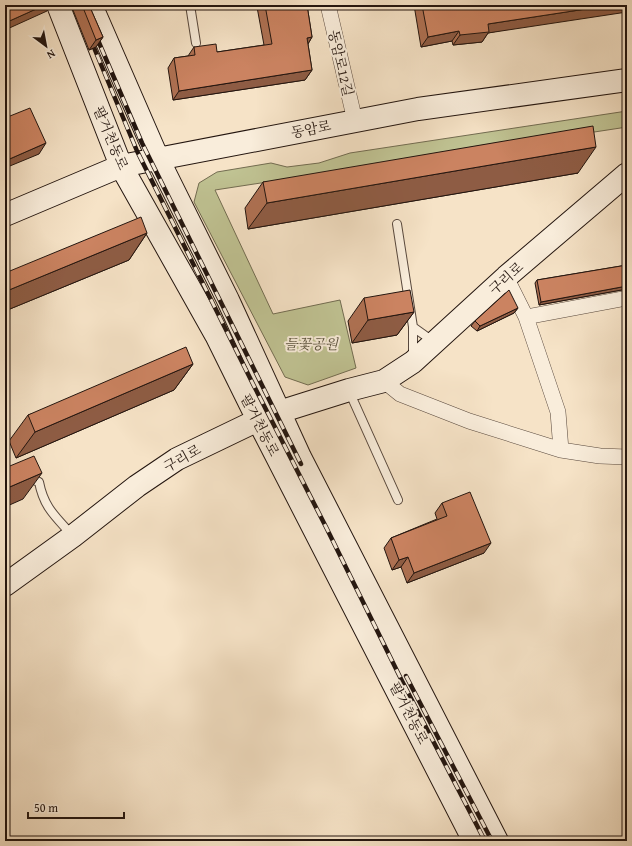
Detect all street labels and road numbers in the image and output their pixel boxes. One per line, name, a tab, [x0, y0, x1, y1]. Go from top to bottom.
street label: 동암로12길	[324, 28, 358, 98]
street label: 팔거천동로	[89, 103, 134, 173]
street label: 동암로	[289, 115, 333, 143]
street label: 구리로	[484, 257, 528, 299]
street label: 팔거천동로	[236, 390, 284, 460]
street label: 구리로	[159, 439, 205, 477]
street label: 팔거천동로	[385, 678, 433, 748]

